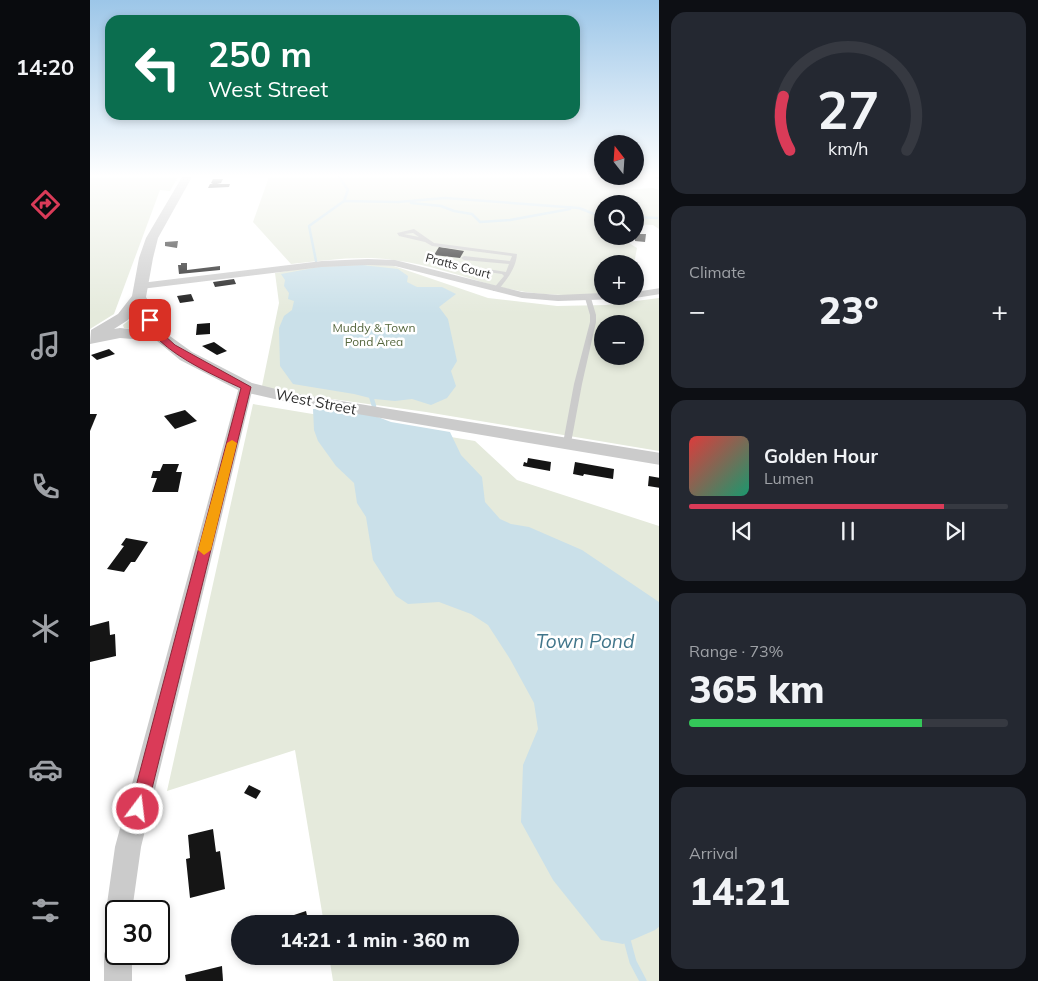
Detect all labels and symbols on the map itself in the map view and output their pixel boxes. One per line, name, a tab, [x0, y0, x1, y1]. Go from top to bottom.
north arrow	[594, 135, 644, 185]
street label: Pratts Court	[424, 250, 492, 281]
pin	[129, 299, 171, 341]
park label: Muddy & Town Pond Area	[333, 320, 415, 349]
street label: West Street	[274, 384, 358, 419]
water label: Town Pond	[536, 629, 635, 653]
position arrow	[111, 782, 163, 834]
speed limit sign: 30	[105, 900, 170, 965]

